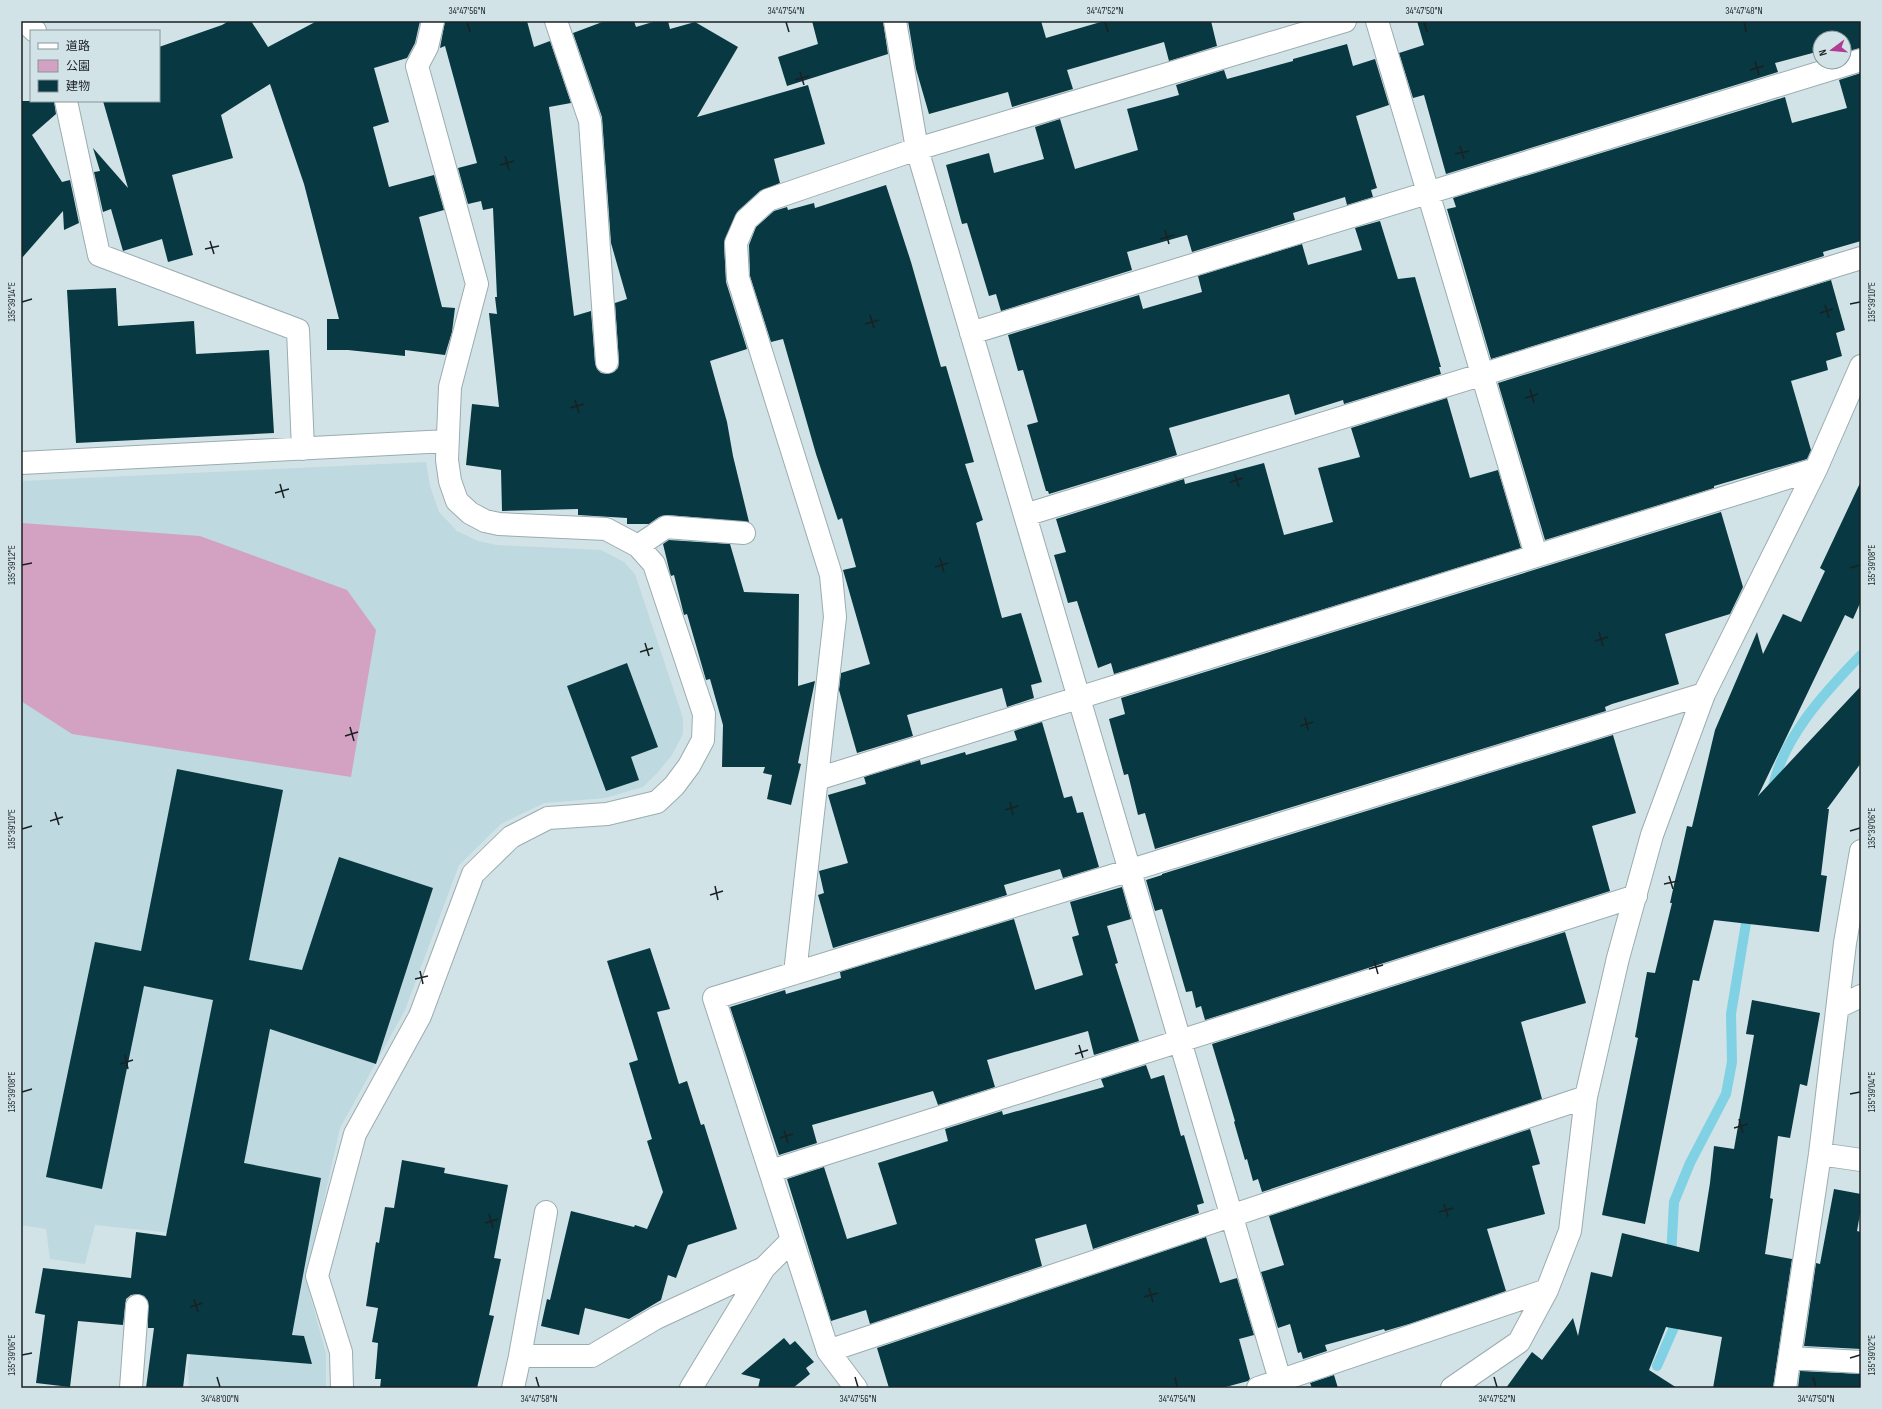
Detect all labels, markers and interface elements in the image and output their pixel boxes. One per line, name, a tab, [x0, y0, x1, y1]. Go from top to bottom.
text: 34°47'56"N	[448, 5, 486, 17]
text: 34°47'54"N	[768, 5, 804, 17]
text: 34°47'52"N	[1087, 5, 1123, 17]
text: 34°47'50"N	[1405, 5, 1443, 17]
text: 34°47'48"N	[1725, 5, 1763, 17]
legend	[30, 30, 160, 102]
north arrow	[1812, 30, 1852, 70]
text: 道路	[66, 39, 90, 54]
text: N	[1816, 48, 1830, 57]
text: 公園	[66, 59, 90, 74]
text: 建物	[66, 79, 90, 94]
text: 135°39'14"E	[6, 282, 18, 322]
text: 135°39'10"E	[1866, 282, 1878, 322]
text: 135°39'12"E	[6, 545, 18, 585]
text: 135°39'08"E	[1866, 545, 1878, 585]
text: 135°39'06"E	[1866, 808, 1878, 848]
text: 135°39'10"E	[6, 809, 18, 849]
text: 135°39'08"E	[6, 1072, 18, 1112]
text: 135°39'04"E	[1866, 1072, 1878, 1112]
text: 135°39'06"E	[6, 1335, 18, 1375]
text: 135°39'02"E	[1866, 1335, 1878, 1375]
text: 34°48'00"N	[201, 1393, 239, 1405]
text: 34°47'58"N	[520, 1393, 558, 1405]
text: 34°47'56"N	[839, 1393, 877, 1405]
text: 34°47'54"N	[1159, 1393, 1195, 1405]
text: 34°47'52"N	[1479, 1393, 1515, 1405]
text: 34°47'50"N	[1797, 1393, 1835, 1405]

